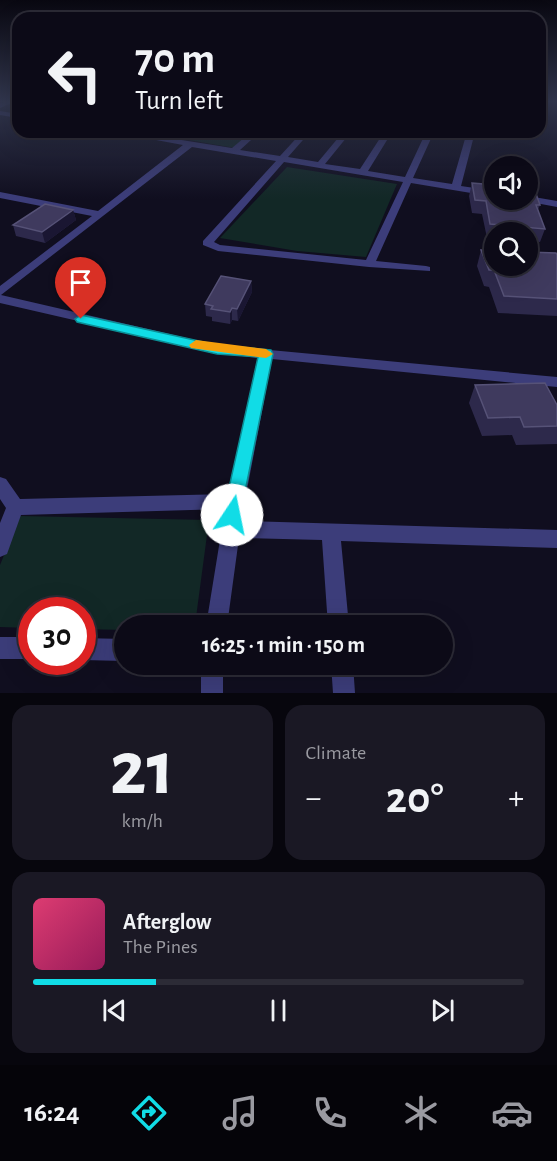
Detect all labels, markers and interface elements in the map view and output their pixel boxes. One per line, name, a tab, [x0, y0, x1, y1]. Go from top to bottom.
icon: left	[36, 36, 114, 114]
text: 70 m	[135, 38, 215, 80]
text: Turn left	[135, 87, 223, 114]
map controls	[484, 156, 538, 276]
button: sound	[484, 156, 538, 210]
button: search	[484, 222, 538, 276]
pin	[55, 257, 106, 319]
icon: arrive	[64, 266, 97, 299]
position arrow	[200, 483, 264, 547]
speed limit sign: 30	[18, 597, 96, 675]
text: 16:25 · 1 min · 150 m	[202, 634, 365, 656]
text: 21	[110, 731, 175, 809]
text: Climate	[306, 743, 366, 763]
text: 20°	[386, 776, 444, 821]
text: −	[306, 782, 321, 815]
text: +	[508, 782, 524, 815]
text: km/h	[122, 811, 163, 831]
text: Afterglow	[123, 911, 211, 933]
text: The Pines	[123, 937, 198, 957]
icon: previous	[98, 994, 131, 1027]
icon: pause	[262, 994, 295, 1027]
icon: next	[426, 994, 459, 1027]
icon: directions	[128, 1092, 170, 1134]
icon: music	[219, 1092, 261, 1134]
icon: phone	[309, 1092, 351, 1134]
icon: climate	[400, 1092, 442, 1134]
icon: car	[491, 1092, 533, 1134]
text: 16:24	[24, 1099, 80, 1126]

